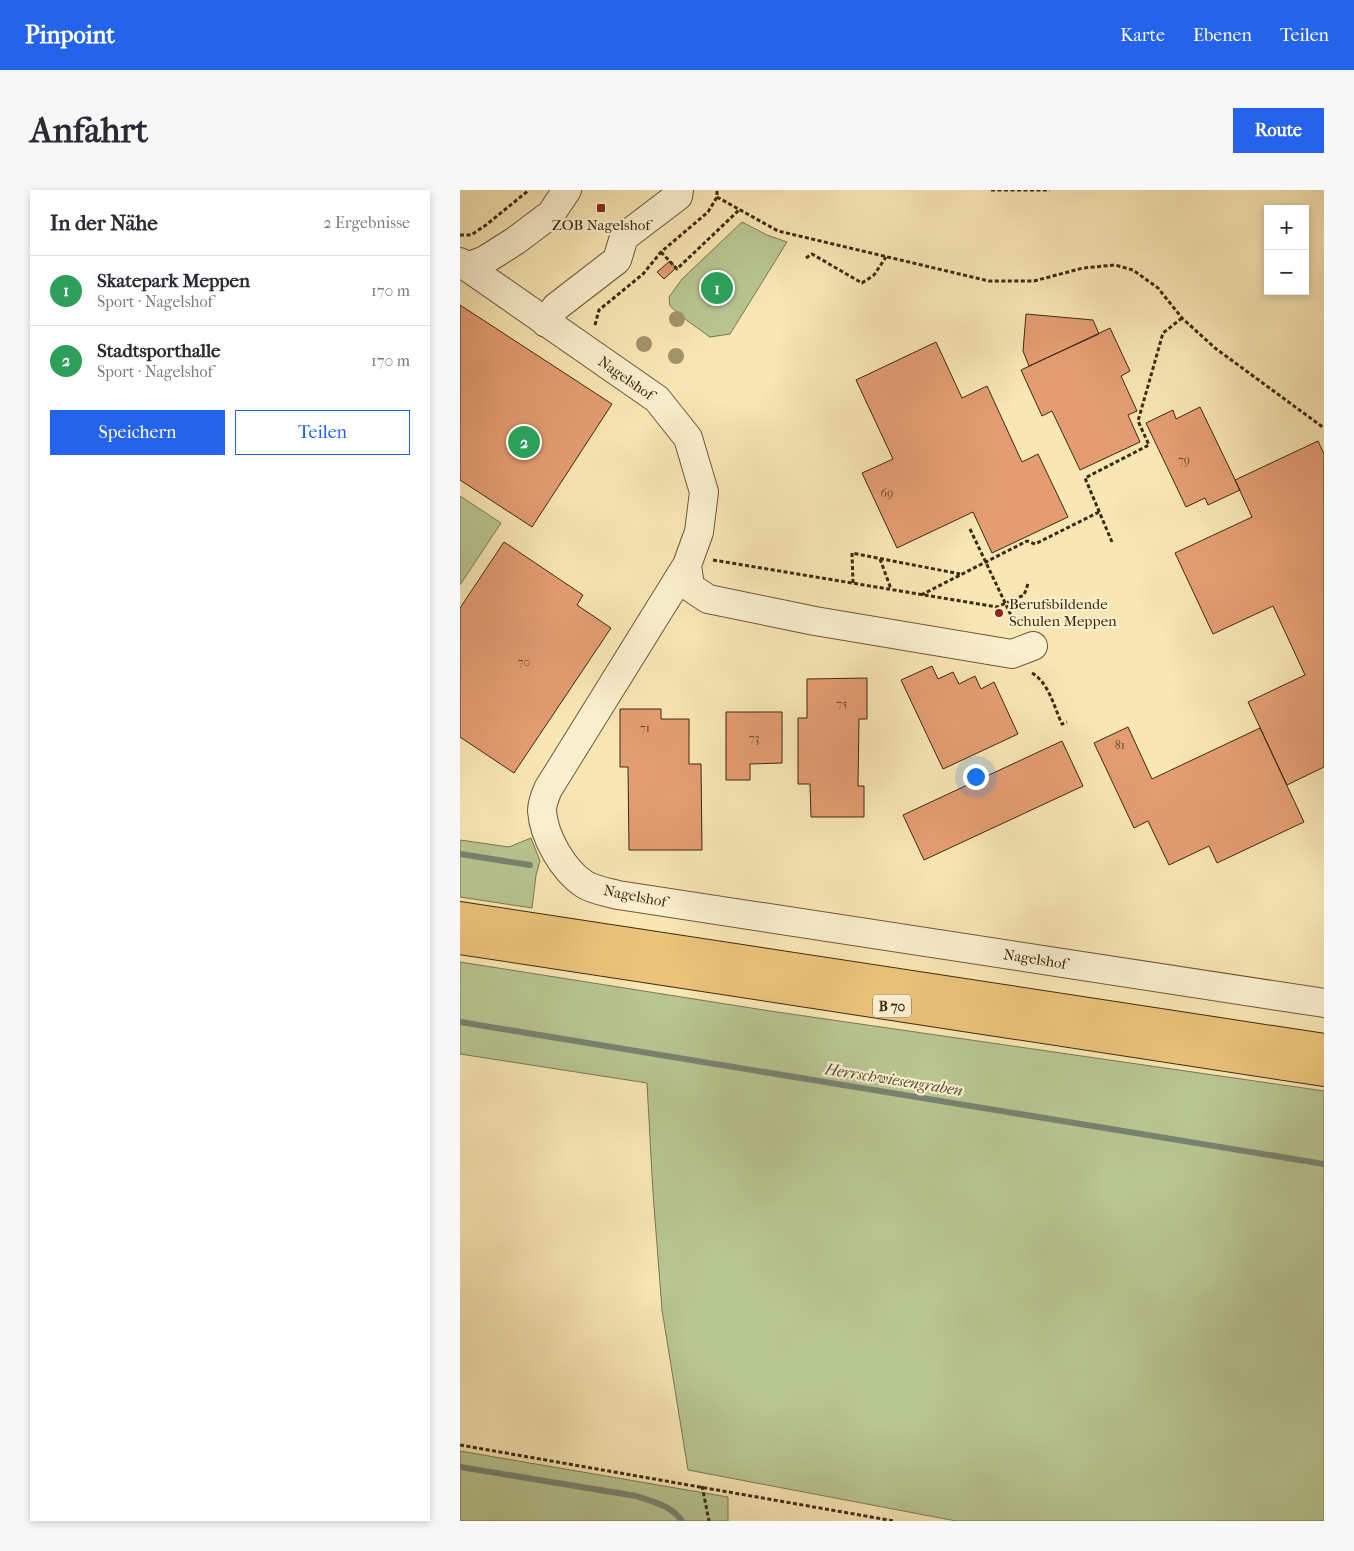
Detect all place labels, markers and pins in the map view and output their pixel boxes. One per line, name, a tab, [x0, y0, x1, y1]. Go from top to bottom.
marker: ZOB Nagelshof	[595, 202, 607, 214]
place label: ZOB Nagelshof	[552, 216, 653, 234]
pin: 1	[701, 269, 733, 307]
pin: 2	[508, 423, 540, 461]
place label: Berufsbildende Schulen Meppen	[1009, 595, 1117, 630]
marker: Berufsbildende Schulen Meppen	[993, 607, 1005, 619]

